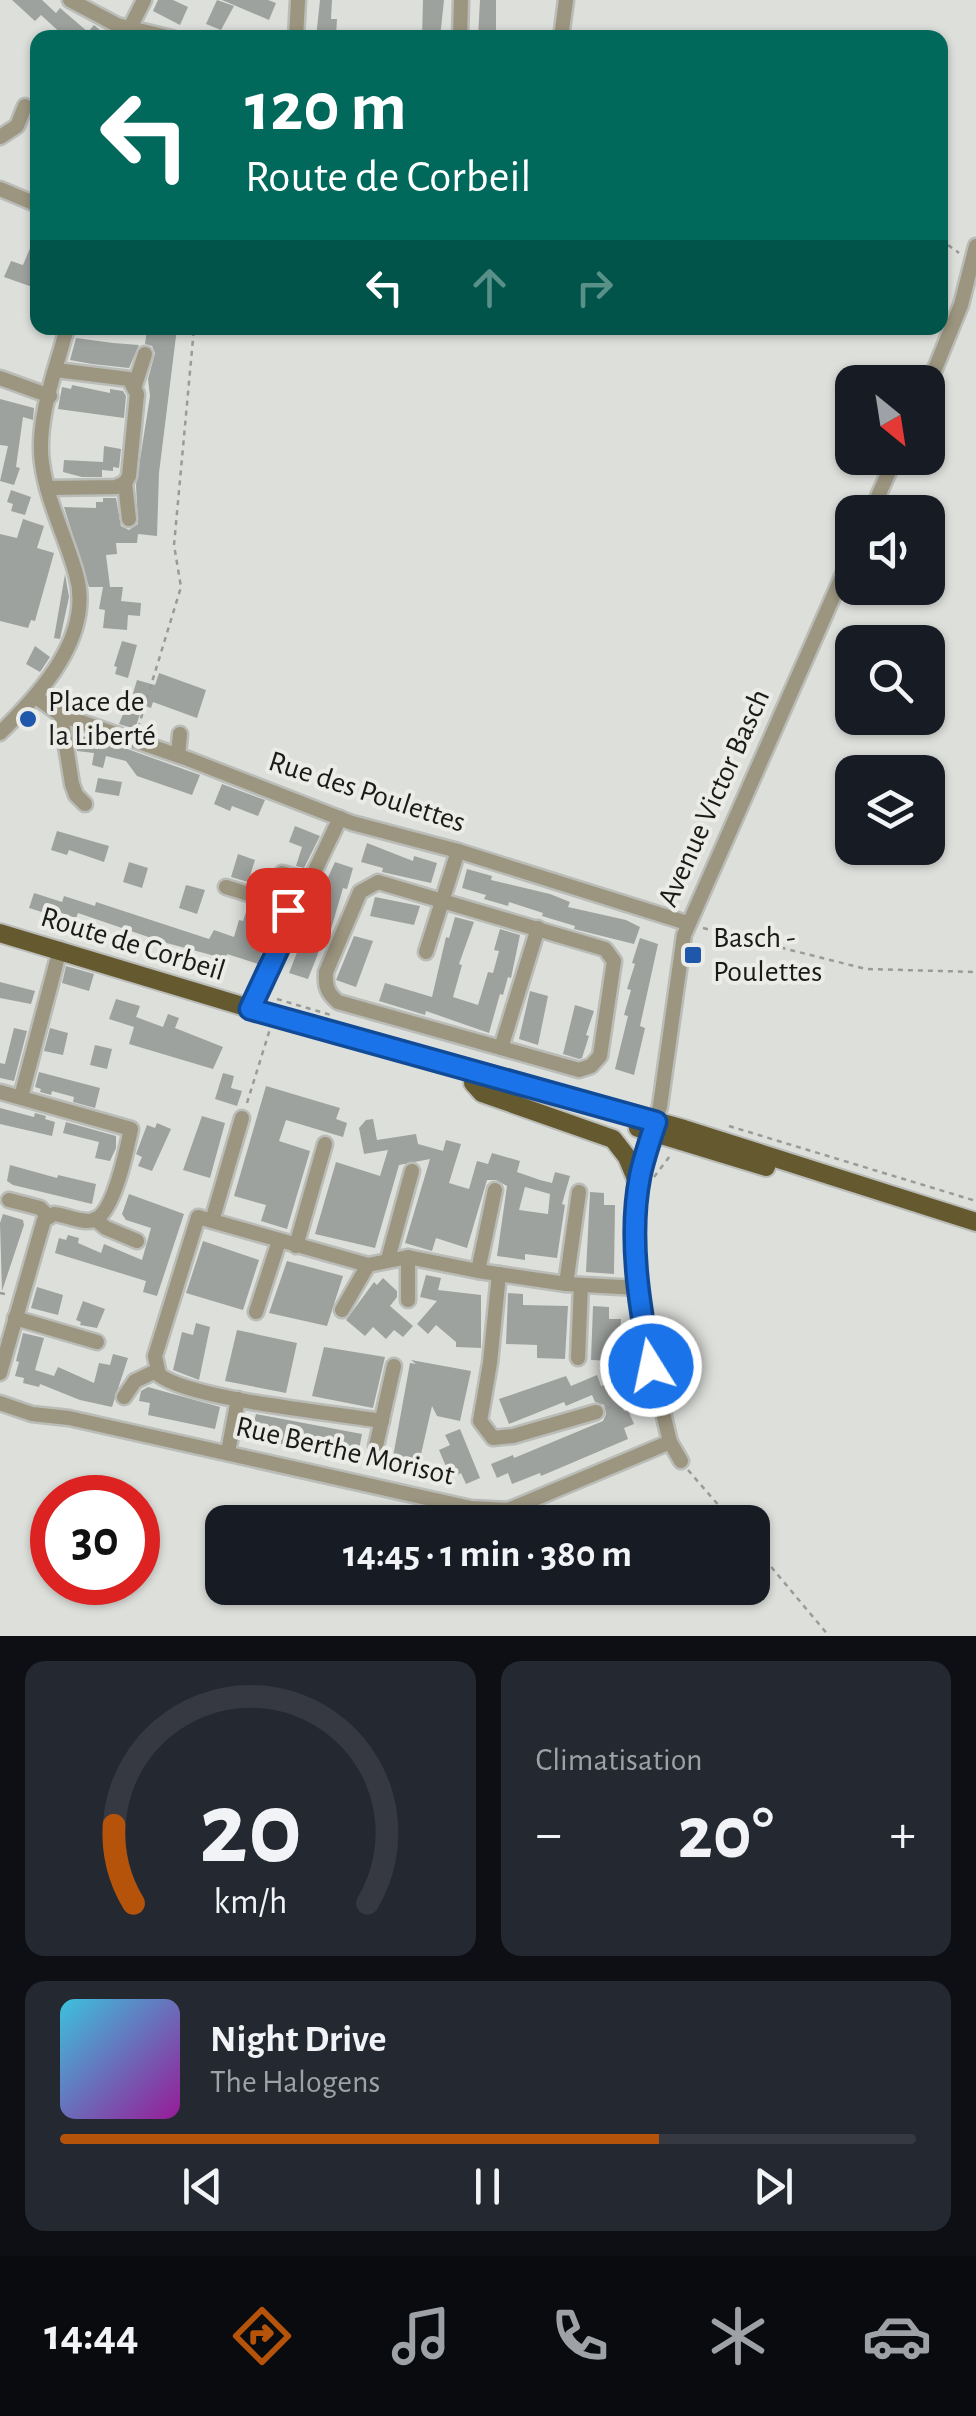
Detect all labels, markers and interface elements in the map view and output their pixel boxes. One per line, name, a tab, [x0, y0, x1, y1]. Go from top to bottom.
icon: left	[80, 70, 210, 200]
text: 120 m	[245, 73, 407, 143]
text: Route de Corbeil	[245, 155, 531, 200]
icon: left	[357, 260, 412, 315]
icon: ahead	[462, 260, 517, 315]
icon: right	[567, 260, 622, 315]
north arrow	[835, 365, 945, 475]
map controls	[835, 365, 945, 865]
button: sound	[835, 495, 945, 605]
button: search	[835, 625, 945, 735]
street label: Avenue Victor Basch	[653, 685, 775, 911]
place label: Place de la Liberté	[48, 687, 156, 751]
marker: Place de la Liberté	[17, 708, 39, 730]
street label: Rue des Poulettes	[265, 746, 469, 838]
button: layers	[835, 755, 945, 865]
pin	[246, 868, 331, 953]
icon: arrive	[261, 883, 316, 938]
street label: Route de Corbeil	[37, 902, 229, 986]
place label: Basch - Poulettes	[713, 923, 822, 987]
marker: Basch - Poulettes	[682, 944, 704, 966]
position arrow	[599, 1314, 703, 1418]
street label: Rue Berthe Morisot	[233, 1411, 458, 1491]
speed limit sign: 30	[30, 1475, 160, 1605]
text: 14:45 · 1 min · 380 m	[343, 1536, 632, 1574]
text: Climatisation	[536, 1744, 703, 1776]
text: 20	[199, 1778, 302, 1882]
text: 20°	[678, 1797, 774, 1872]
text: −	[536, 1807, 562, 1862]
text: +	[890, 1807, 916, 1862]
text: km/h	[213, 1884, 287, 1920]
text: Night Drive	[210, 2021, 386, 2059]
text: The Halogens	[210, 2066, 380, 2098]
icon: previous	[175, 2159, 230, 2214]
icon: pause	[460, 2159, 515, 2214]
icon: next	[746, 2159, 801, 2214]
icon: directions	[227, 2301, 297, 2371]
icon: music	[386, 2301, 456, 2371]
icon: phone	[545, 2301, 615, 2371]
icon: climate	[703, 2301, 773, 2371]
icon: car	[862, 2301, 932, 2371]
text: 14:44	[44, 2313, 139, 2358]

